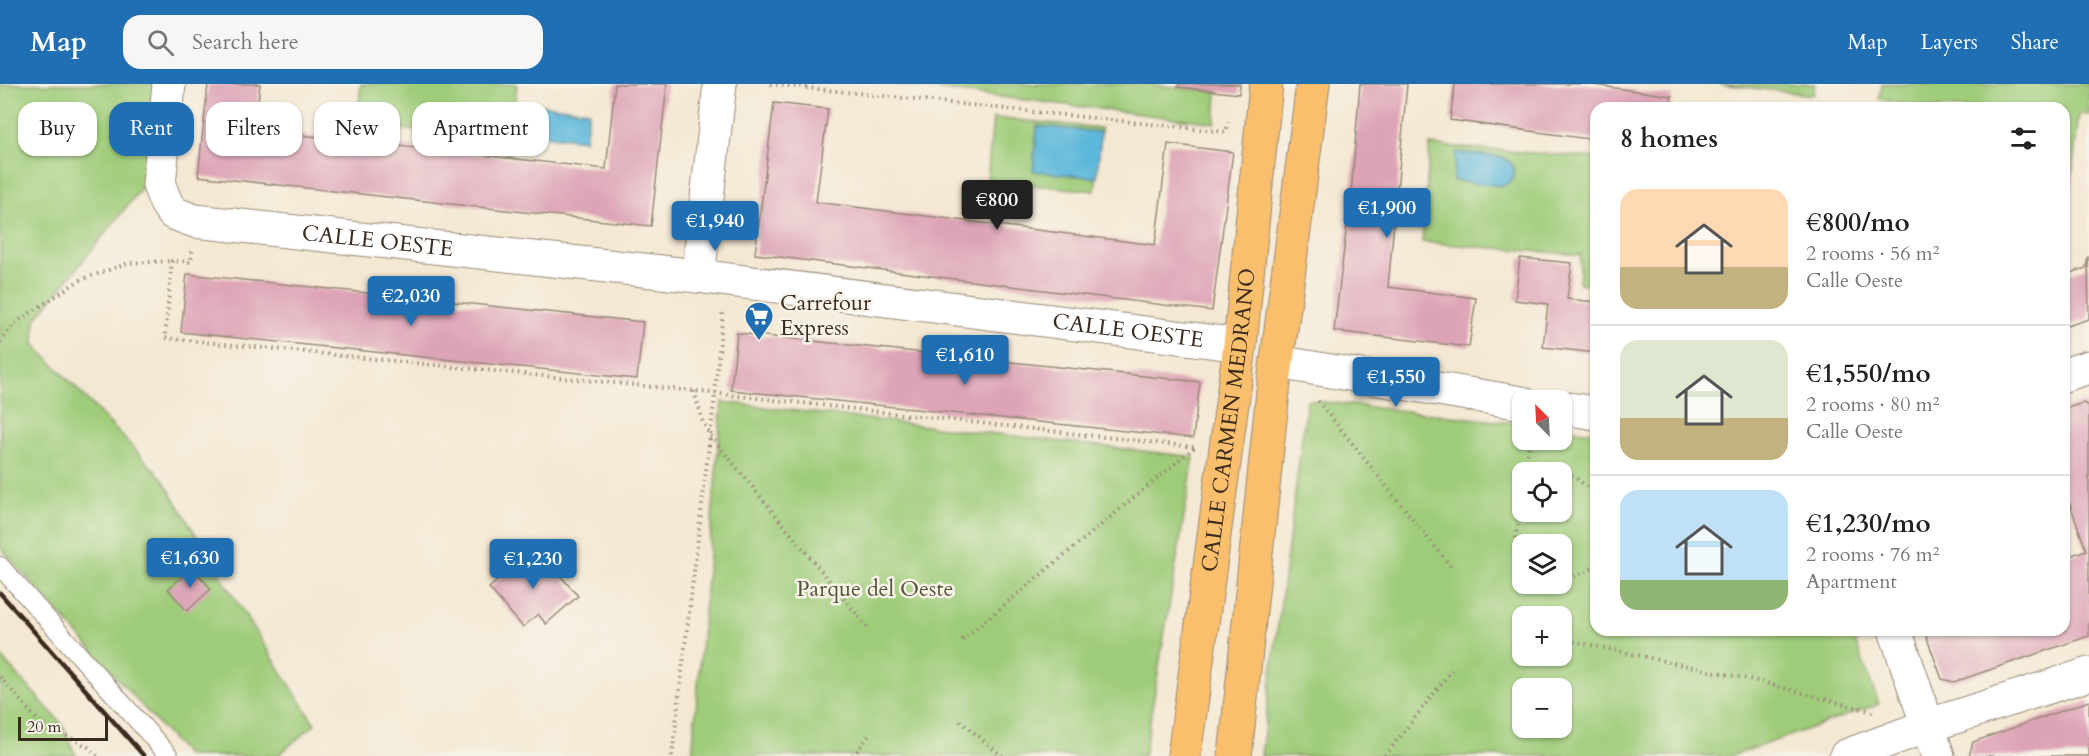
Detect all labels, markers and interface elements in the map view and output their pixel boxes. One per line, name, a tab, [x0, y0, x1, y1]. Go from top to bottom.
search box	[123, 15, 543, 69]
text: Map	[30, 23, 87, 61]
icon: search	[144, 26, 177, 59]
text: Search here	[192, 27, 299, 57]
text: Map	[1848, 28, 1888, 57]
text: Layers	[1921, 28, 1978, 57]
text: Share	[2011, 28, 2059, 57]
chip: Buy	[18, 102, 97, 156]
chip: Rent	[109, 102, 194, 156]
chip: Filters	[206, 102, 302, 156]
chip: New	[314, 102, 400, 156]
chip: Apartment	[412, 102, 549, 156]
text: 8 homes	[1620, 121, 1718, 156]
icon: filters	[2007, 122, 2040, 155]
pin: €800	[961, 180, 1033, 231]
text: €800	[976, 186, 1018, 213]
pin: €1,900	[1338, 188, 1436, 239]
text: €1,900	[1358, 194, 1416, 221]
pin: €1,940	[666, 201, 764, 252]
text: €800/mo	[1806, 205, 1910, 240]
text: €1,940	[686, 207, 744, 234]
icon: home	[1668, 213, 1740, 285]
street label: CALLE OESTE	[300, 218, 455, 264]
text: 2 rooms · 56 m²	[1806, 240, 1939, 267]
street label: CALLE CARMEN MEDRANO	[1194, 267, 1263, 574]
text: Calle Oeste	[1806, 267, 1903, 294]
pin: €2,030	[362, 276, 460, 327]
text: €2,030	[382, 282, 440, 309]
place label: Carrefour Express	[780, 288, 872, 343]
supermarket icon: Carrefour Express	[743, 300, 775, 342]
street label: CALLE OESTE	[1051, 306, 1205, 355]
pin: €1,610	[916, 335, 1014, 386]
text: €1,610	[936, 341, 994, 368]
text: €1,550/mo	[1806, 356, 1931, 391]
pin: €1,550	[1347, 357, 1445, 408]
text: €1,550	[1367, 363, 1425, 390]
icon: home	[1668, 364, 1740, 436]
north arrow	[1512, 390, 1572, 450]
map controls	[1512, 390, 1572, 738]
text: 2 rooms · 80 m²	[1806, 391, 1939, 418]
text: Calle Oeste	[1806, 418, 1903, 445]
button: locate	[1512, 462, 1572, 522]
text: €1,230/mo	[1806, 506, 1931, 541]
icon: home	[1668, 514, 1740, 586]
button: layers	[1512, 534, 1572, 594]
pin: €1,630	[141, 538, 239, 589]
pin: €1,230	[484, 539, 582, 590]
text: 2 rooms · 76 m²	[1806, 541, 1939, 568]
text: €1,630	[161, 544, 219, 571]
text: €1,230	[504, 545, 562, 572]
text: Apartment	[1806, 568, 1897, 595]
park label: Parque del Oeste	[797, 574, 953, 604]
button: +	[1512, 606, 1572, 666]
button: −	[1512, 678, 1572, 738]
scale bar	[18, 714, 108, 742]
text: 20 m	[27, 716, 61, 738]

